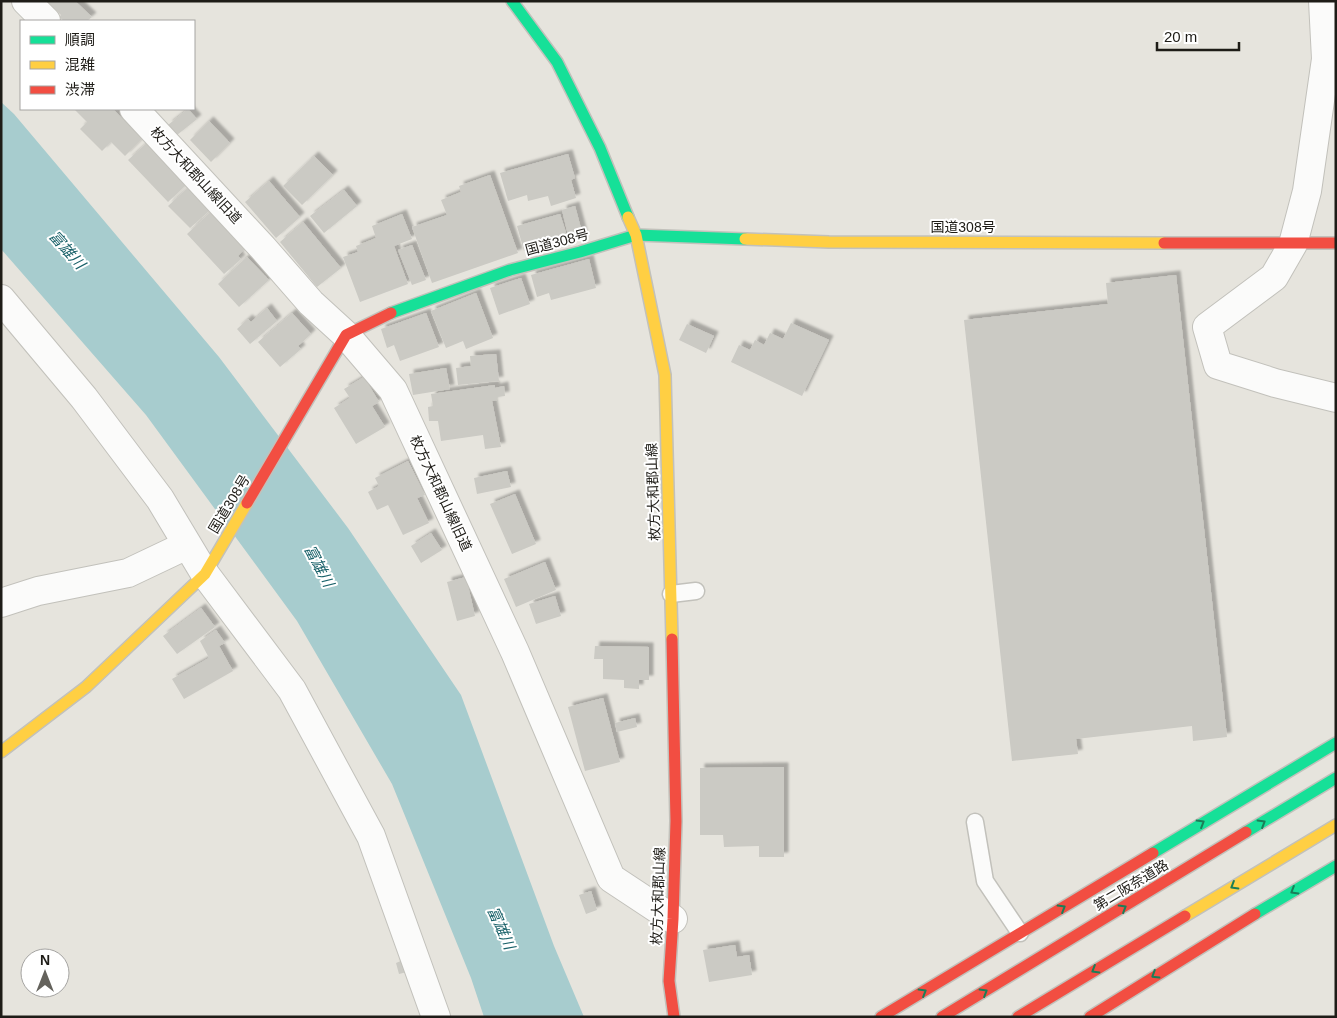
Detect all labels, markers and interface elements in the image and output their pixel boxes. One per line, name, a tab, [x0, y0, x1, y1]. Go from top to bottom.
legend	[20, 20, 195, 110]
scale bar	[1157, 20, 1240, 52]
text: 20 m	[1164, 28, 1197, 45]
text: 順調	[65, 31, 95, 48]
text: 混雑	[65, 56, 95, 73]
text: 渋滞	[65, 81, 95, 98]
street label: 枚方大和郡山線旧道	[147, 123, 245, 227]
street label: 国道308号	[930, 219, 996, 235]
street label: 国道308号	[523, 226, 591, 258]
water label: 富雄川	[46, 227, 90, 274]
street label: 枚方大和郡山線旧道	[407, 433, 475, 553]
street label: 枚方大和郡山線	[643, 443, 663, 541]
street label: 国道308号	[205, 472, 253, 536]
water label: 富雄川	[301, 542, 338, 591]
one-way arrow	[1196, 820, 1205, 830]
one-way arrow	[1257, 820, 1266, 830]
street label: 枚方大和郡山線	[648, 847, 668, 945]
street label: 第二阪奈道路	[1091, 857, 1171, 913]
one-way arrow	[1230, 880, 1239, 890]
one-way arrow	[1290, 884, 1299, 894]
water label: 富雄川	[485, 904, 519, 954]
one-way arrow	[1057, 904, 1066, 914]
one-way arrow	[1118, 904, 1127, 914]
north arrow	[20, 948, 70, 998]
text: N	[40, 952, 50, 968]
one-way arrow	[1091, 964, 1100, 974]
one-way arrow	[1152, 969, 1161, 979]
one-way arrow	[917, 988, 926, 998]
one-way arrow	[978, 988, 987, 998]

